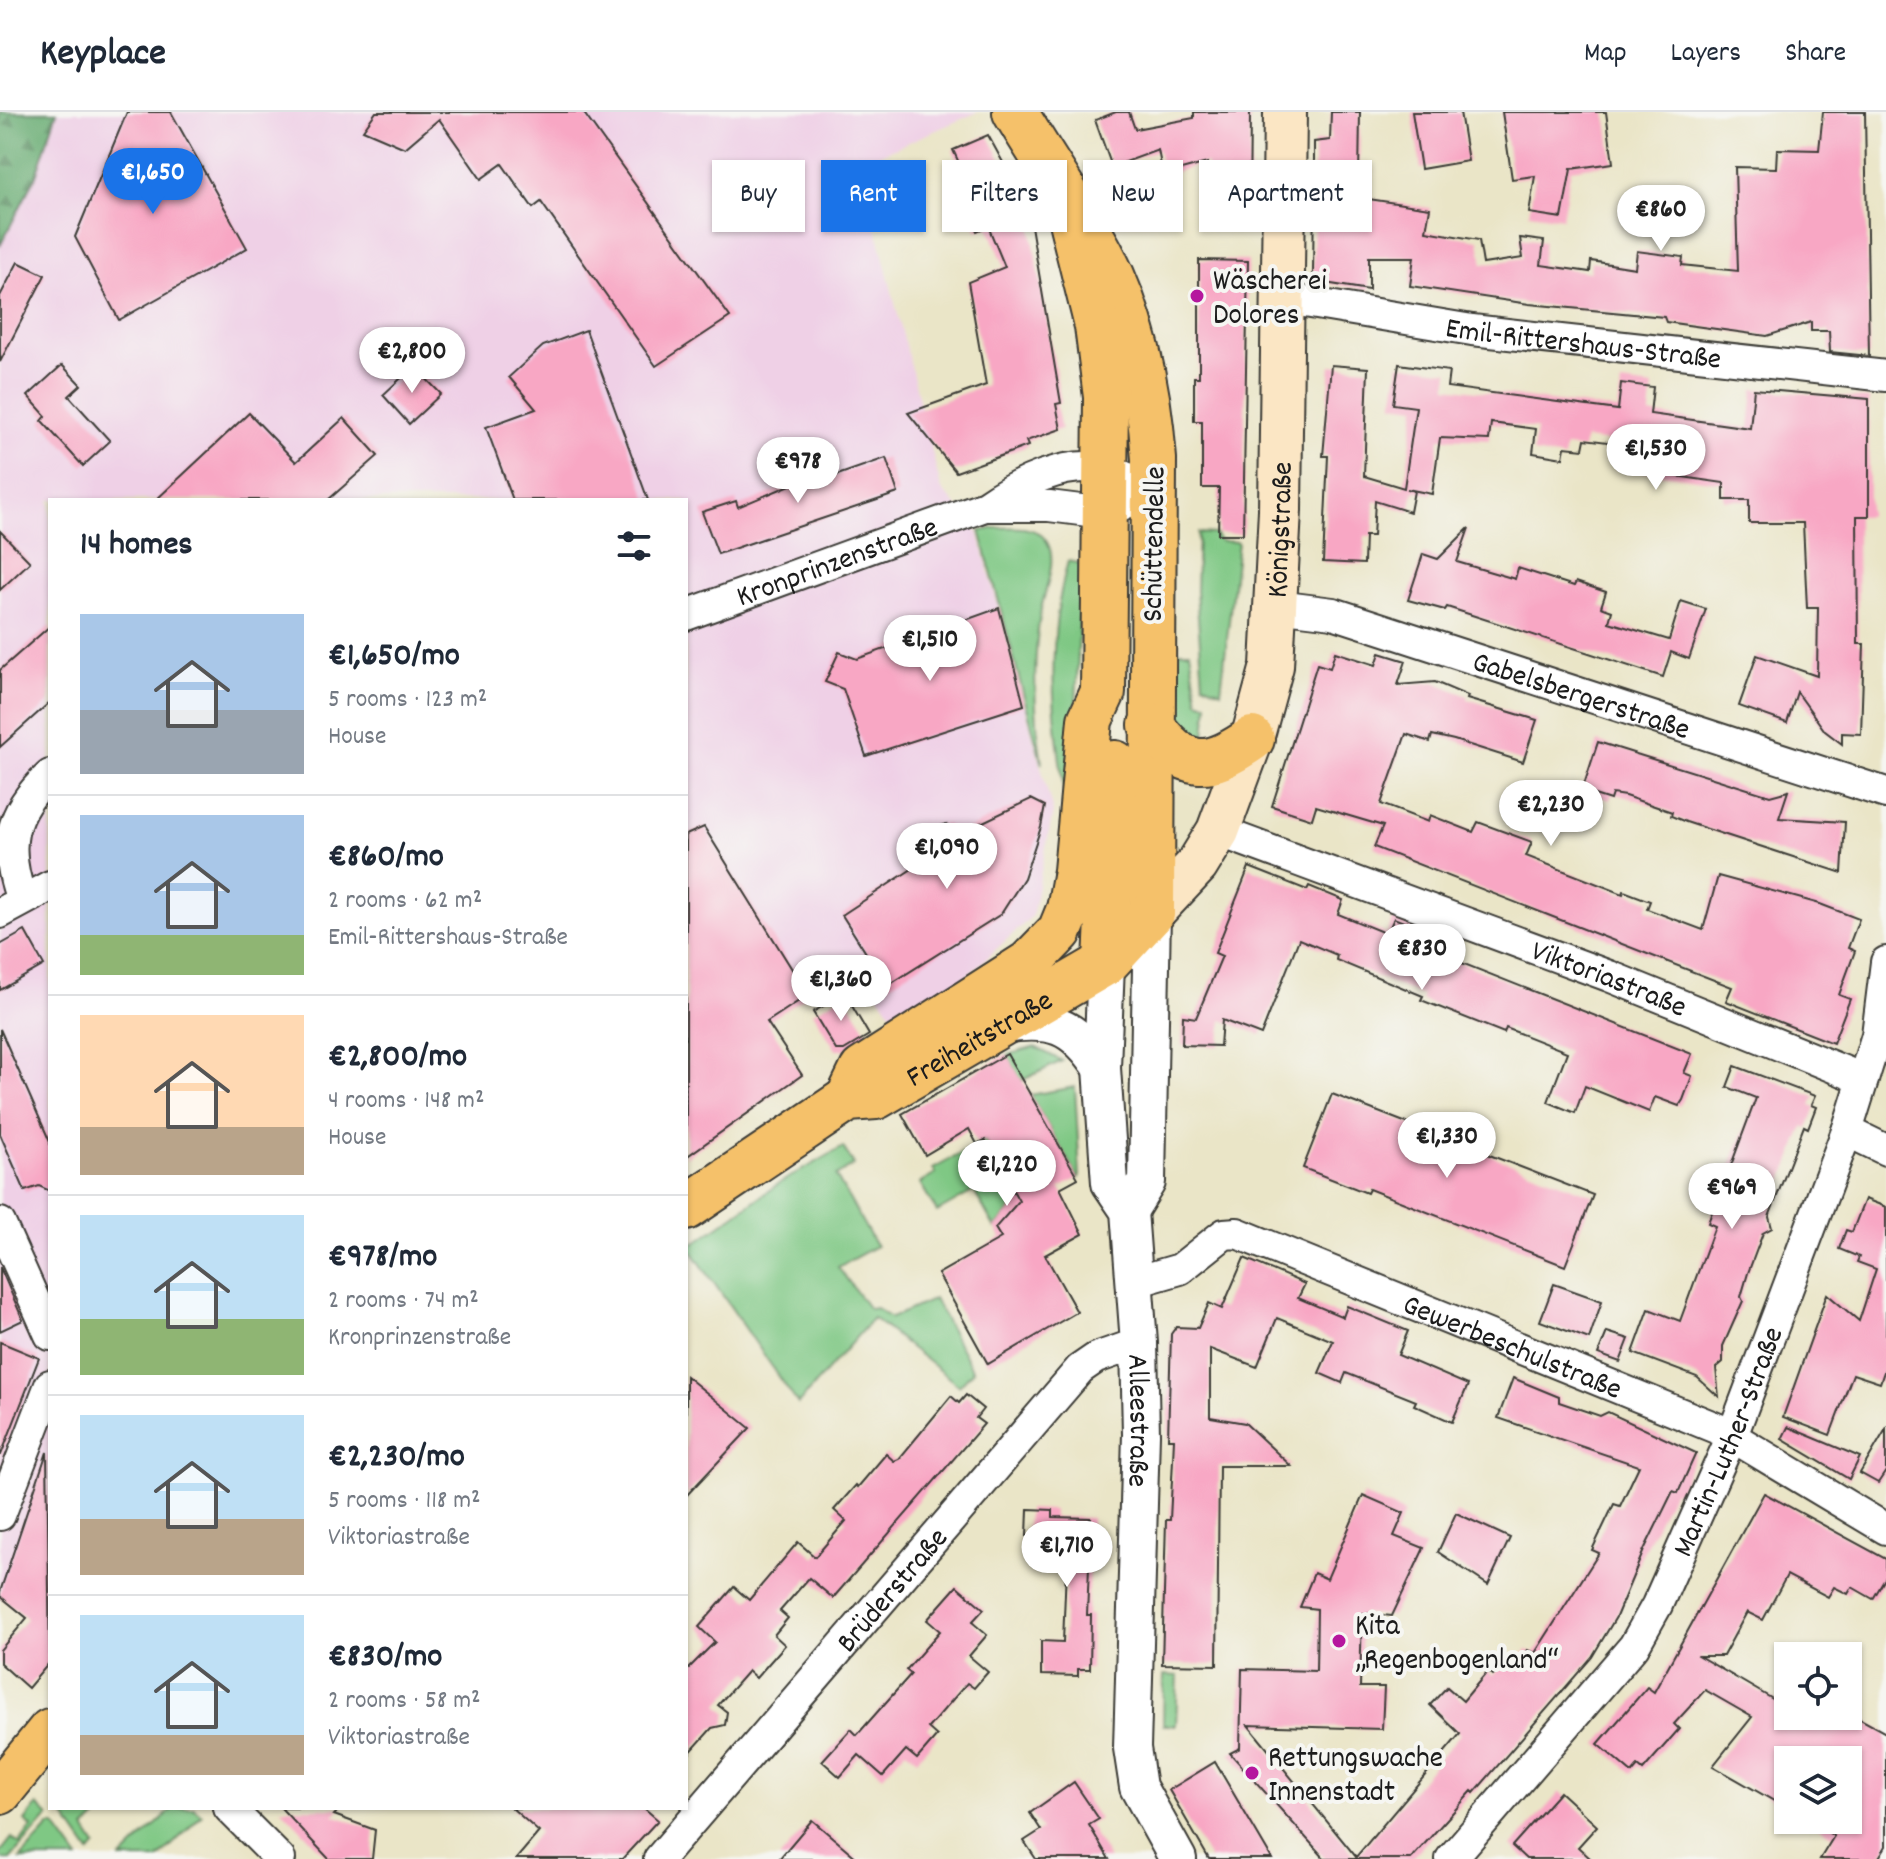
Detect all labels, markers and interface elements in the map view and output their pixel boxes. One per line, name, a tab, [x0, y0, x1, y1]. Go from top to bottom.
text: Keyplace	[40, 28, 166, 83]
text: Map	[1584, 35, 1627, 75]
text: Layers	[1671, 35, 1741, 75]
text: Share	[1785, 35, 1846, 75]
pin: €1,650	[88, 148, 218, 216]
text: €1,650	[121, 155, 185, 192]
chip: Buy	[712, 160, 805, 232]
chip: Rent	[821, 160, 926, 232]
chip: Filters	[942, 160, 1067, 232]
chip: New	[1083, 160, 1183, 232]
chip: Apartment	[1199, 160, 1372, 232]
pin: €860	[1614, 185, 1708, 253]
text: €860	[1635, 192, 1687, 229]
place label: Wäscherei Dolores	[1213, 262, 1327, 339]
marker: Wäscherei Dolores	[1188, 287, 1206, 305]
street label: Emil-Rittershaus-Straße	[1442, 309, 1723, 384]
pin: €2,800	[347, 327, 477, 395]
text: €2,800	[377, 334, 447, 371]
pin: €1,530	[1591, 424, 1721, 492]
text: €1,530	[1625, 431, 1687, 468]
pin: €978	[751, 437, 845, 505]
text: €978	[775, 444, 821, 481]
street label: Königstraße	[1259, 461, 1307, 599]
street label: Schüttendelle	[1134, 466, 1179, 622]
street label: Kronprinzenstraße	[731, 508, 945, 621]
text: 14 homes	[80, 522, 193, 571]
icon: filters	[612, 524, 656, 568]
pin: €1,510	[865, 615, 995, 683]
text: €1,510	[901, 622, 959, 659]
text: €1,650/mo	[328, 633, 460, 682]
street label: Gabelsbergerstraße	[1466, 643, 1695, 754]
icon: home	[144, 646, 240, 742]
text: 5 rooms · 123 m²	[328, 682, 487, 719]
text: House	[328, 719, 386, 756]
pin: €2,230	[1486, 780, 1616, 848]
text: €2,230	[1517, 787, 1585, 824]
pin: €1,090	[882, 823, 1012, 891]
text: €1,090	[914, 830, 980, 867]
text: €860/mo	[328, 834, 444, 883]
icon: home	[144, 847, 240, 943]
text: 2 rooms · 62 m²	[328, 883, 482, 920]
text: Emil-Rittershaus-Straße	[328, 920, 568, 957]
pin: €830	[1375, 924, 1469, 992]
text: €830	[1397, 931, 1447, 968]
street label: Viktoriastraße	[1524, 932, 1692, 1031]
pin: €1,360	[776, 955, 906, 1023]
text: €1,360	[809, 962, 873, 999]
street label: Freiheitstraße	[899, 982, 1062, 1101]
text: €2,800/mo	[328, 1034, 467, 1083]
icon: home	[144, 1047, 240, 1143]
text: 4 rooms · 148 m²	[328, 1083, 484, 1120]
pin: €1,330	[1382, 1112, 1512, 1180]
text: €1,330	[1416, 1119, 1478, 1156]
text: House	[328, 1120, 386, 1157]
pin: €1,220	[942, 1140, 1072, 1208]
text: €1,220	[976, 1147, 1038, 1184]
pin: €969	[1685, 1163, 1779, 1231]
text: €969	[1706, 1170, 1758, 1207]
text: €978/mo	[328, 1234, 437, 1283]
icon: home	[144, 1247, 240, 1343]
text: 2 rooms · 74 m²	[328, 1283, 479, 1320]
street label: Gewerbeschulstraße	[1395, 1286, 1627, 1413]
text: Kronprinzenstraße	[328, 1320, 511, 1357]
street label: Martin-Luther-Straße	[1664, 1322, 1797, 1565]
street label: Alleestraße	[1113, 1353, 1158, 1488]
text: €2,230/mo	[328, 1434, 465, 1483]
icon: home	[144, 1447, 240, 1543]
text: 5 rooms · 118 m²	[328, 1483, 481, 1520]
text: Viktoriastraße	[328, 1520, 470, 1557]
street label: Brüderstraße	[828, 1520, 961, 1664]
pin: €1,710	[1002, 1521, 1132, 1589]
text: €1,710	[1040, 1528, 1094, 1565]
place label: Kita „Regenbogenland“	[1355, 1607, 1559, 1684]
marker: Kita „Regenbogenland“	[1330, 1632, 1348, 1650]
text: €830/mo	[328, 1634, 442, 1683]
map controls	[1774, 1642, 1862, 1834]
button: locate	[1774, 1642, 1862, 1730]
icon: home	[144, 1647, 240, 1743]
text: 2 rooms · 58 m²	[328, 1683, 481, 1720]
text: Viktoriastraße	[328, 1720, 470, 1757]
place label: Rettungswache Innenstadt	[1268, 1739, 1443, 1816]
button: layers	[1774, 1746, 1862, 1834]
marker: Rettungswache Innenstadt	[1243, 1764, 1261, 1782]

